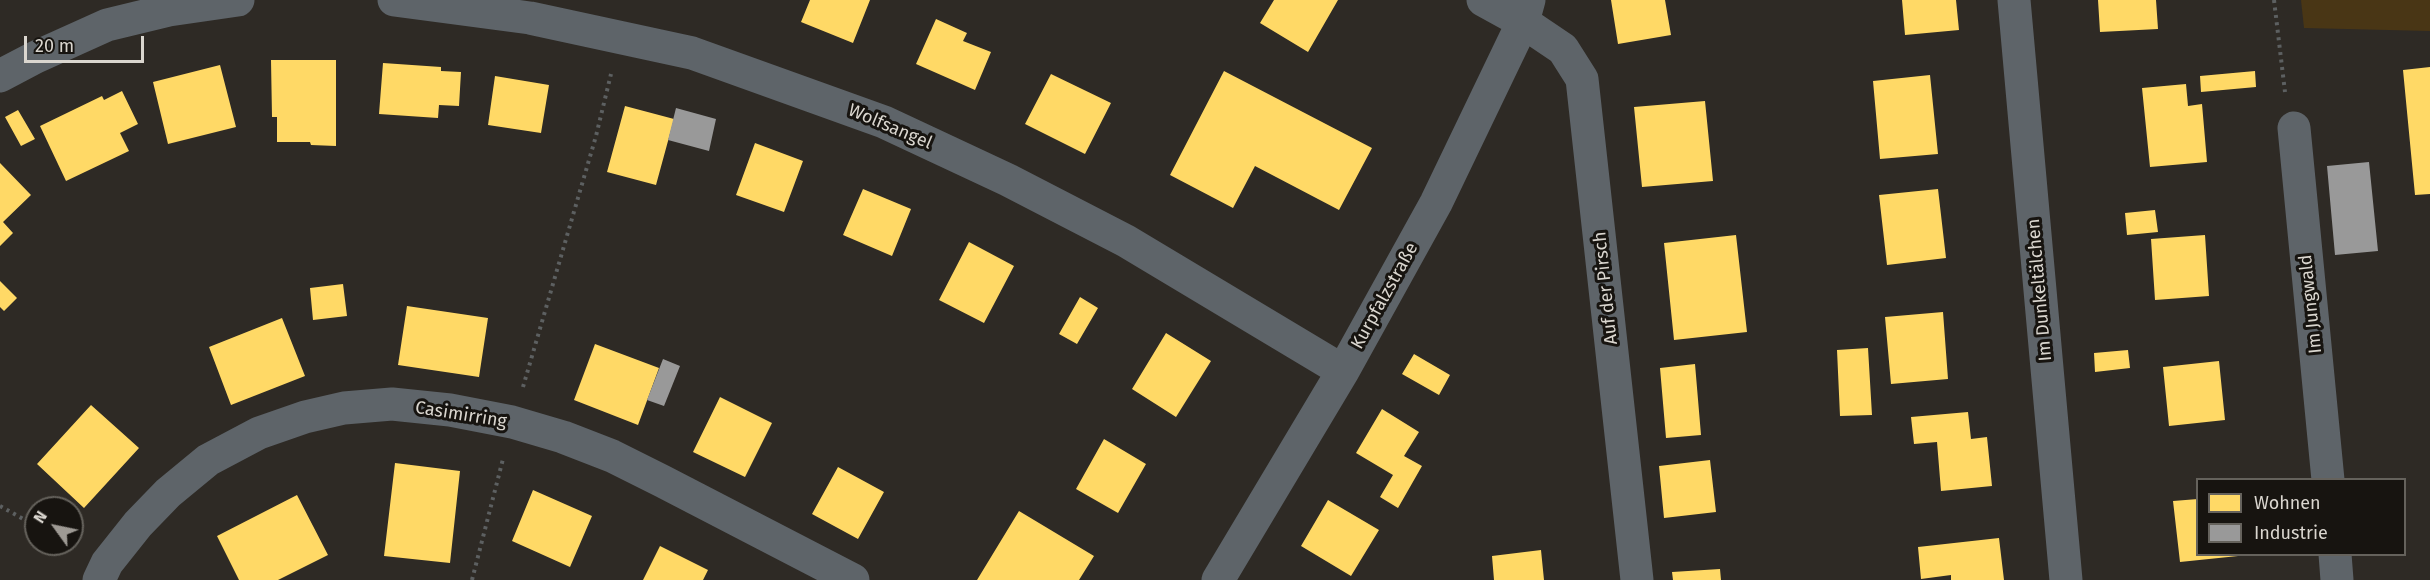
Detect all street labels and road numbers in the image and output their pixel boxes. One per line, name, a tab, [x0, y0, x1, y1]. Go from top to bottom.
street label: Wolfsangel	[845, 100, 935, 154]
street label: Im Dunkeltälchen	[2023, 218, 2057, 362]
street label: Auf der Pirsch	[1589, 230, 1623, 346]
street label: Kurpfalzstraße	[1347, 239, 1423, 353]
street label: Im Jungwald	[2295, 253, 2327, 355]
street label: Casimirring	[414, 397, 508, 433]

